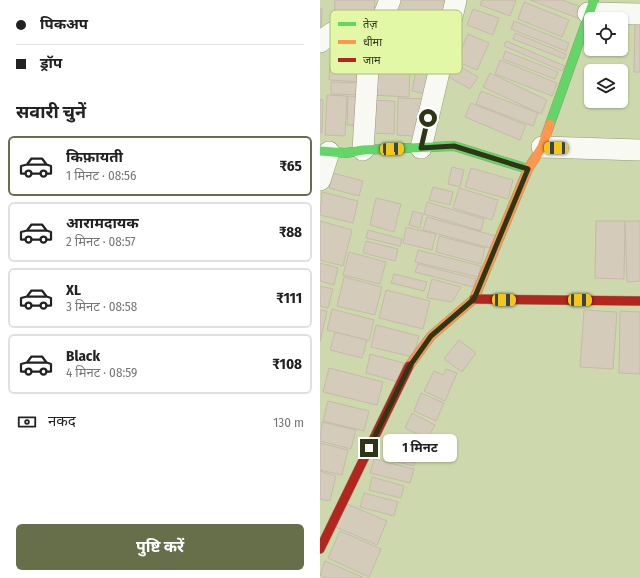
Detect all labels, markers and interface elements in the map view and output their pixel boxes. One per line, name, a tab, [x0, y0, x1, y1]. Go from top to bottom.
legend	[330, 10, 462, 74]
map controls	[584, 12, 628, 108]
button: locate	[584, 12, 628, 56]
text: पिकअप	[40, 15, 88, 33]
text: तेज़	[363, 18, 378, 31]
text: धीमा	[363, 36, 382, 49]
text: ड्रॉप	[40, 54, 62, 72]
text: जाम	[363, 54, 381, 67]
button: layers	[584, 64, 628, 108]
text: सवारी चुनें	[16, 101, 86, 123]
route start	[419, 109, 437, 127]
car	[544, 142, 568, 154]
car	[380, 143, 404, 155]
icon: car	[18, 148, 54, 184]
text: किफ़ायती	[66, 148, 123, 166]
text: ₹65	[280, 157, 302, 175]
text: 1 मिनट · 08:56	[66, 168, 136, 183]
icon: car	[18, 214, 54, 250]
text: आरामदायक	[66, 214, 139, 232]
text: ₹88	[279, 223, 302, 241]
text: 2 मिनट · 08:57	[66, 234, 136, 249]
icon: car	[18, 280, 54, 316]
text: XL	[66, 281, 81, 299]
text: ₹111	[276, 289, 302, 307]
car	[492, 294, 516, 306]
car	[568, 294, 592, 306]
text: 3 मिनट · 08:58	[66, 299, 137, 314]
icon: car	[18, 346, 54, 382]
text: Black	[66, 347, 100, 365]
text: ₹108	[272, 355, 302, 373]
text: 4 मिनट · 08:59	[66, 365, 137, 380]
icon: cash	[16, 411, 38, 433]
text: नकद	[48, 412, 76, 430]
text: 130 m	[273, 415, 304, 430]
callout: 1 मिनट	[383, 434, 457, 462]
route end	[360, 439, 378, 457]
text: 1 मिनट	[402, 440, 438, 455]
button: पुष्टि करें	[16, 524, 304, 570]

